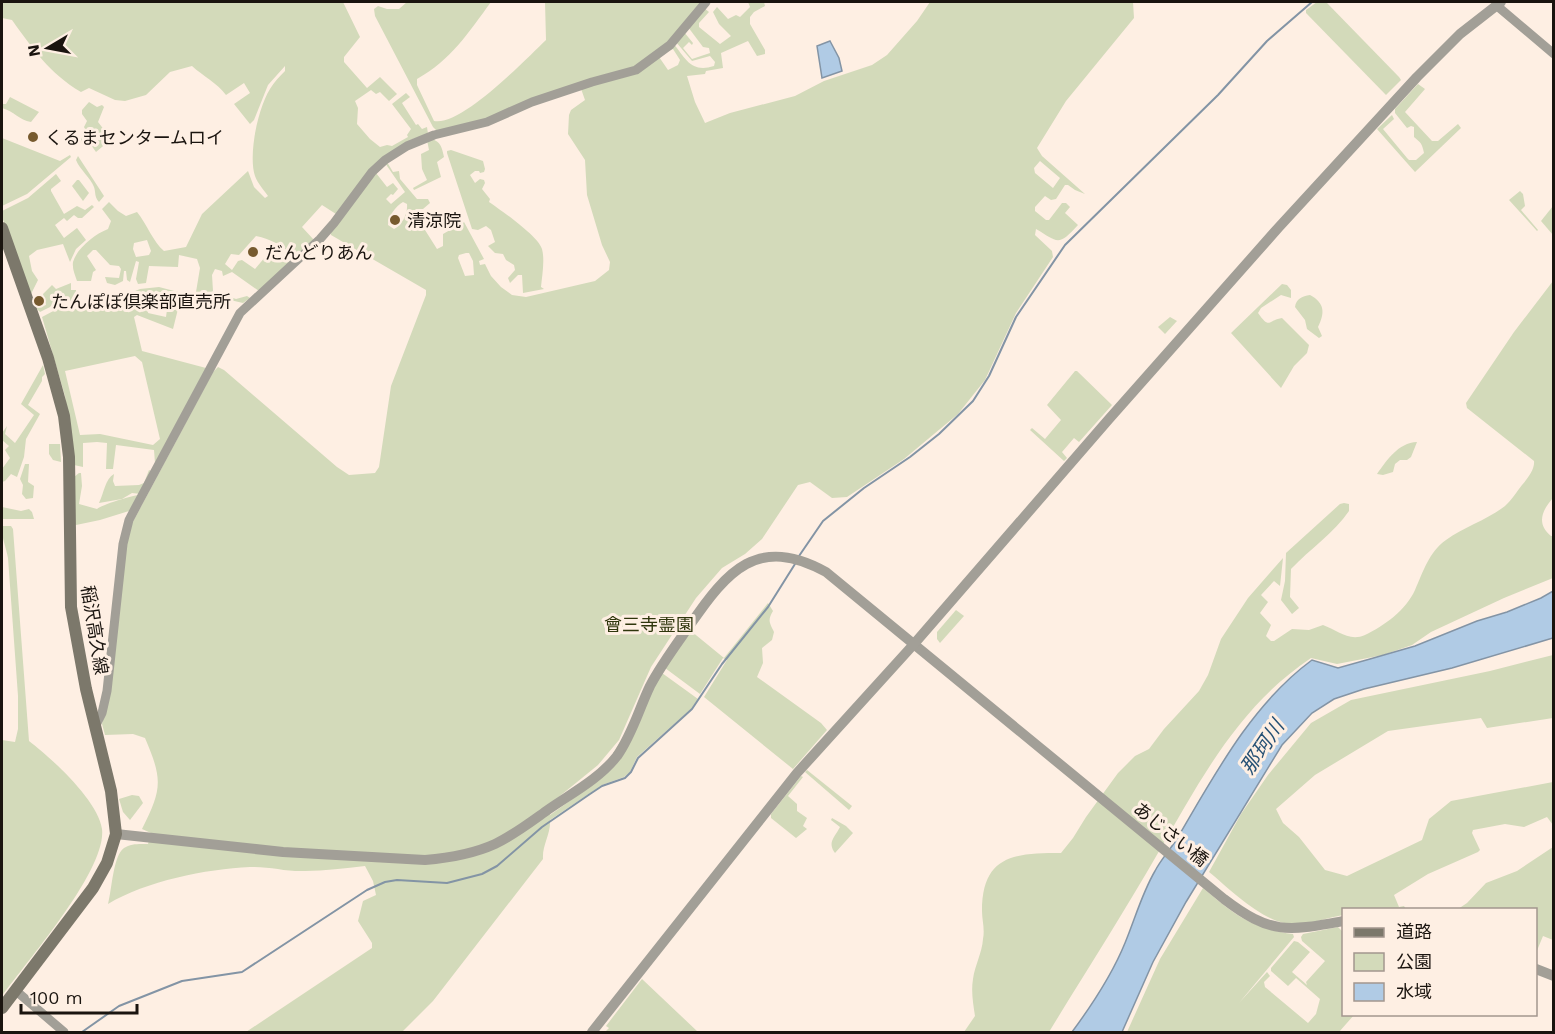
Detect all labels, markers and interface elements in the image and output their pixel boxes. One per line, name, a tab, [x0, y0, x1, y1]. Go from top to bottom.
north arrow	[18, 18, 78, 78]
text: N	[23, 43, 44, 58]
place label: くるまセンタームロイ	[45, 127, 224, 148]
marker: くるまセンタームロイ	[26, 130, 40, 144]
place label: 清涼院	[407, 210, 461, 231]
marker: 清涼院	[388, 213, 402, 227]
place label: だんどりあん	[265, 242, 372, 263]
marker: だんどりあん	[246, 245, 260, 259]
place label: たんぽぽ倶楽部直売所	[51, 291, 231, 312]
marker: たんぽぽ倶楽部直売所	[32, 294, 46, 308]
street label: 稲沢高久線	[78, 584, 112, 676]
park label: 會三寺霊園	[604, 614, 694, 635]
water label: 那珂川	[1235, 714, 1290, 779]
street label: あじさい橋	[1129, 798, 1213, 870]
legend	[1342, 908, 1537, 1016]
text: 道路	[1396, 921, 1432, 942]
text: 公園	[1396, 951, 1432, 972]
scale bar	[21, 977, 136, 1015]
text: 水域	[1396, 981, 1432, 1002]
text: 100 m	[30, 987, 83, 1008]

